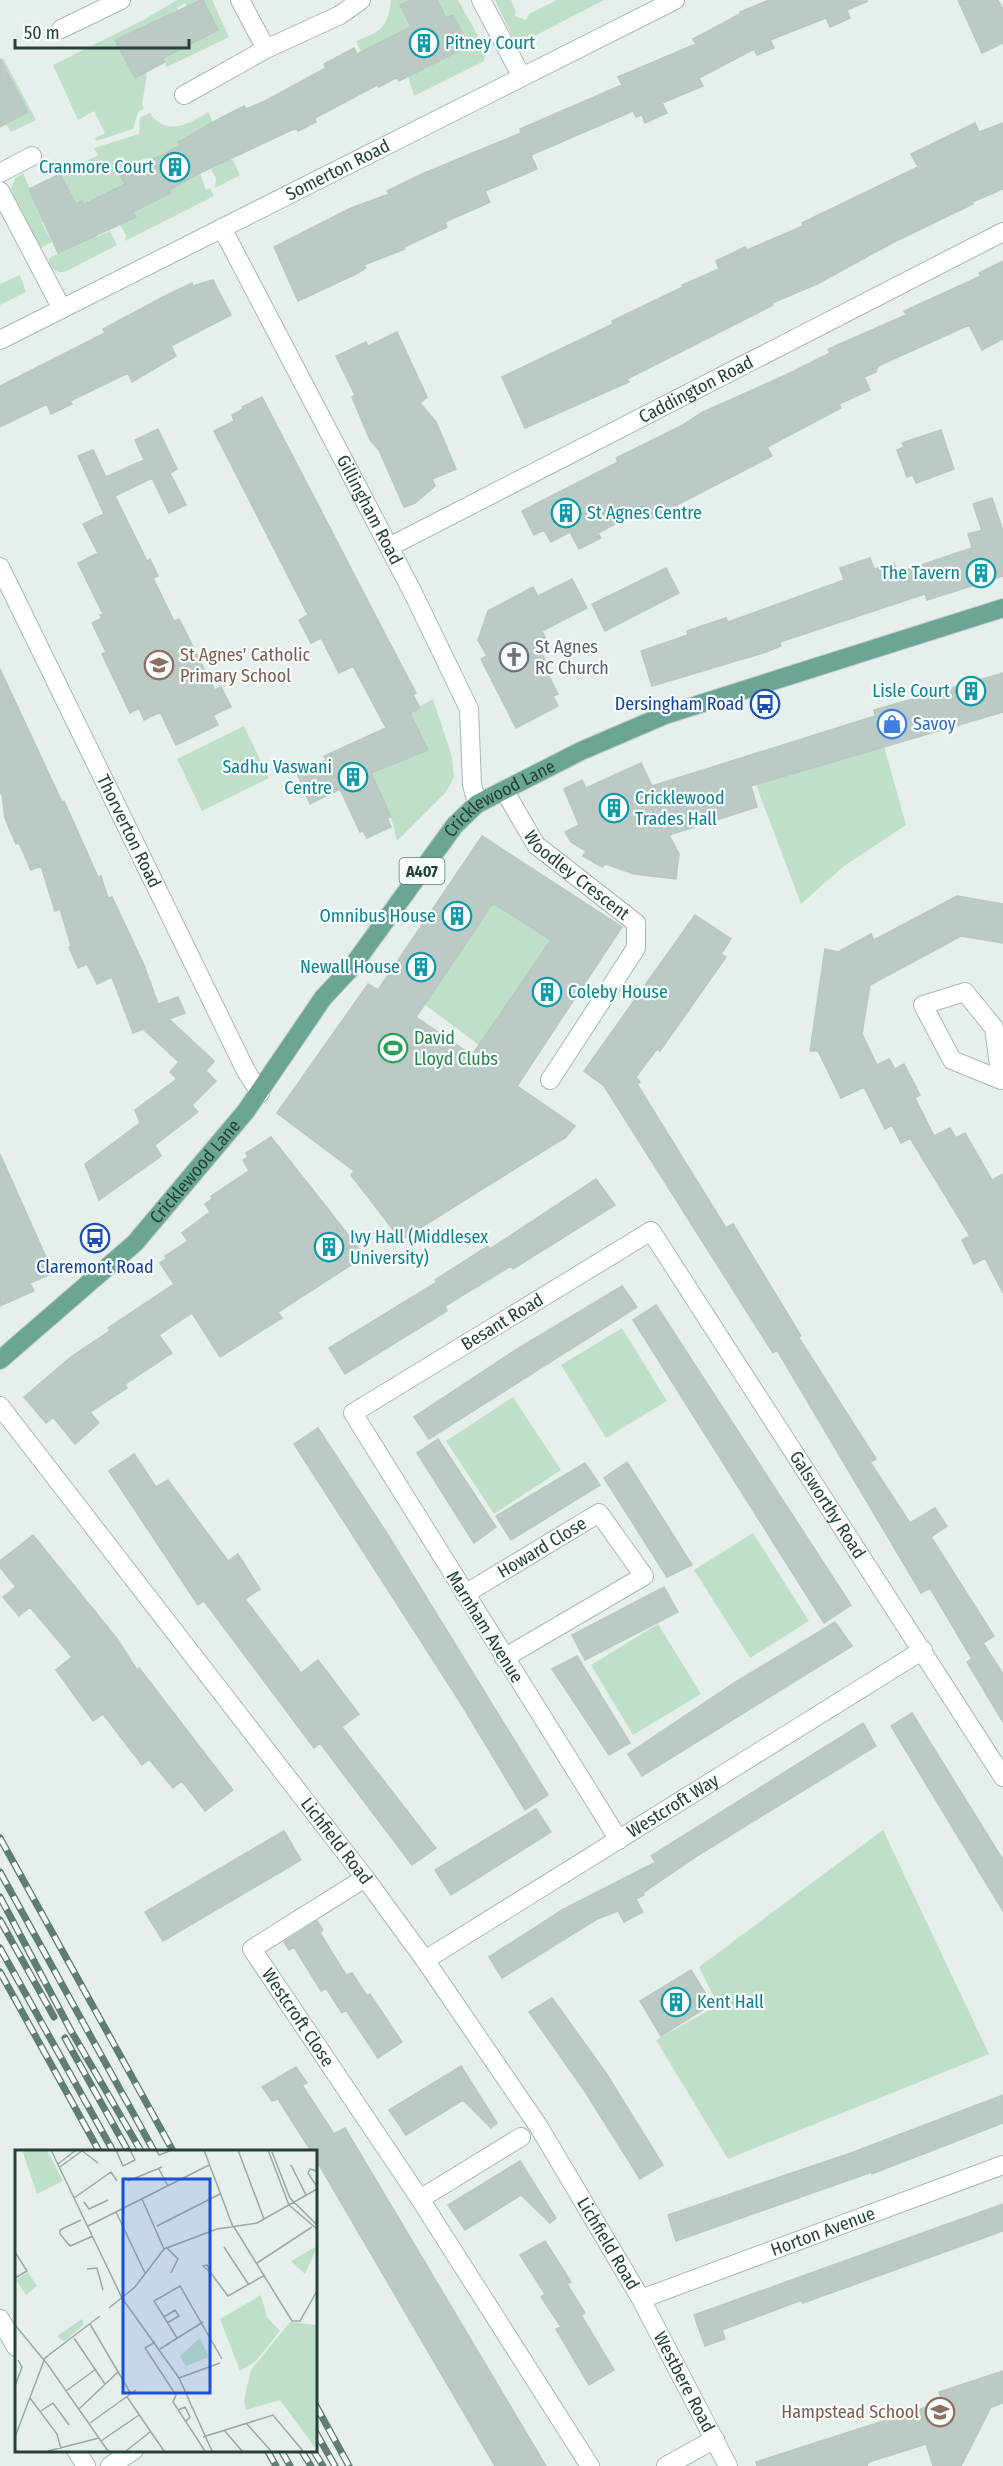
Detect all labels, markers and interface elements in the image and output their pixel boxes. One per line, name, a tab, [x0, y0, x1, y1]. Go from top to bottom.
scale bar	[15, 12, 189, 50]
text: 50 m	[24, 22, 60, 44]
building icon: Pitney Court	[408, 27, 440, 59]
place label: Pitney Court	[445, 32, 535, 54]
street label: Somerton Road	[282, 135, 393, 205]
building icon: Cranmore Court	[159, 151, 191, 183]
place label: Cranmore Court	[39, 156, 154, 178]
street label: Caddington Road	[635, 351, 757, 428]
street label: Gillingham Road	[332, 451, 407, 568]
building icon: St Agnes Centre	[550, 497, 582, 529]
place label: St Agnes Centre	[587, 502, 702, 524]
building icon: The Tavern	[965, 557, 997, 589]
place label: The Tavern	[880, 562, 960, 584]
place label: St Agnes RC Church	[535, 636, 609, 679]
church icon: St Agnes RC Church	[498, 641, 530, 673]
place label: St Agnes' Catholic Primary School	[180, 644, 311, 687]
school or university icon: St Agnes' Catholic Primary School	[143, 649, 175, 681]
building icon: Lisle Court	[955, 675, 987, 707]
place label: Lisle Court	[872, 680, 950, 702]
bus stop icon: Dersingham Road	[749, 688, 781, 720]
place label: Dersingham Road	[615, 693, 744, 715]
shop icon: Savoy	[876, 708, 908, 740]
place label: Savoy	[913, 713, 956, 735]
street label: Cricklewood Lane	[439, 755, 559, 841]
place label: Sadhu Vaswani Centre	[222, 756, 332, 799]
building icon: Sadhu Vaswani Centre	[337, 761, 369, 793]
street label: Thorverton Road	[92, 771, 166, 891]
place label: Cricklewood Trades Hall	[635, 787, 725, 830]
building icon: Cricklewood Trades Hall	[598, 792, 630, 824]
street label: Woodley Crescent	[519, 827, 634, 925]
road number: A407	[400, 858, 444, 884]
building icon: Omnibus House	[441, 900, 473, 932]
place label: Omnibus House	[320, 905, 436, 927]
building icon: Newall House	[405, 951, 437, 983]
place label: Newall House	[300, 956, 400, 978]
building icon: Coleby House	[531, 976, 563, 1008]
place label: Coleby House	[568, 981, 668, 1003]
place label: David Lloyd Clubs	[414, 1027, 498, 1070]
sports icon: David Lloyd Clubs	[377, 1032, 409, 1064]
street label: Cricklewood Lane	[145, 1115, 245, 1228]
bus stop icon: Claremont Road	[79, 1222, 111, 1254]
place label: Ivy Hall (Middlesex University)	[350, 1226, 488, 1269]
building icon: Ivy Hall (Middlesex University)	[313, 1231, 345, 1263]
place label: Claremont Road	[36, 1256, 154, 1278]
street label: Besant Road	[457, 1288, 547, 1355]
street label: Galsworthy Road	[785, 1447, 870, 1563]
street label: Howard Close	[493, 1512, 591, 1583]
street label: Marnham Avenue	[442, 1567, 528, 1687]
street label: Westcroft Way	[623, 1769, 723, 1842]
street label: Lichfield Road	[296, 1793, 377, 1889]
street label: Westcroft Close	[257, 1964, 339, 2071]
building icon: Kent Hall	[660, 1986, 692, 2018]
place label: Kent Hall	[697, 1991, 764, 2013]
inset map	[15, 2150, 316, 2451]
street label: Lichfield Road	[572, 2193, 644, 2294]
street label: Horton Avenue	[768, 2202, 878, 2261]
street label: Westbere Road	[649, 2328, 720, 2436]
school or university icon: Hampstead School	[924, 2396, 956, 2428]
place label: Hampstead School	[781, 2401, 919, 2423]

